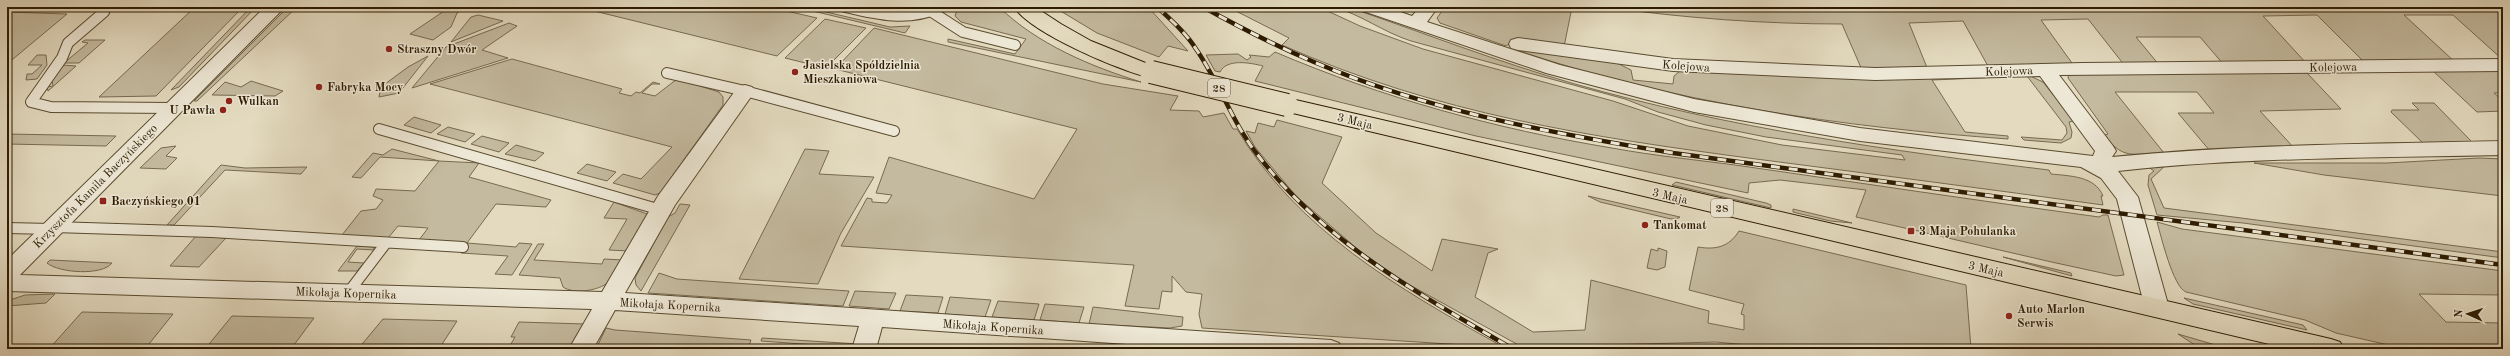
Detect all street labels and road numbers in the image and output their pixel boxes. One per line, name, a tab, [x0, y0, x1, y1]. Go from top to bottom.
street label: Kolejowa	[1661, 59, 1710, 75]
street label: Kolejowa	[2309, 62, 2357, 74]
street label: Kolejowa	[1985, 65, 2033, 79]
road number: 28	[1208, 79, 1230, 97]
street label: 3 Maja	[1336, 112, 1374, 132]
street label: Krzysztofa Kamila Baczyńskiego	[31, 122, 160, 251]
street label: 3 Maja	[1651, 187, 1689, 207]
road number: 28	[1711, 199, 1733, 217]
street label: 3 Maja	[1967, 260, 2005, 280]
street label: Mikołaja Kopernika	[295, 286, 397, 302]
street label: Mikołaja Kopernika	[619, 297, 721, 315]
street label: Mikołaja Kopernika	[942, 318, 1044, 338]

